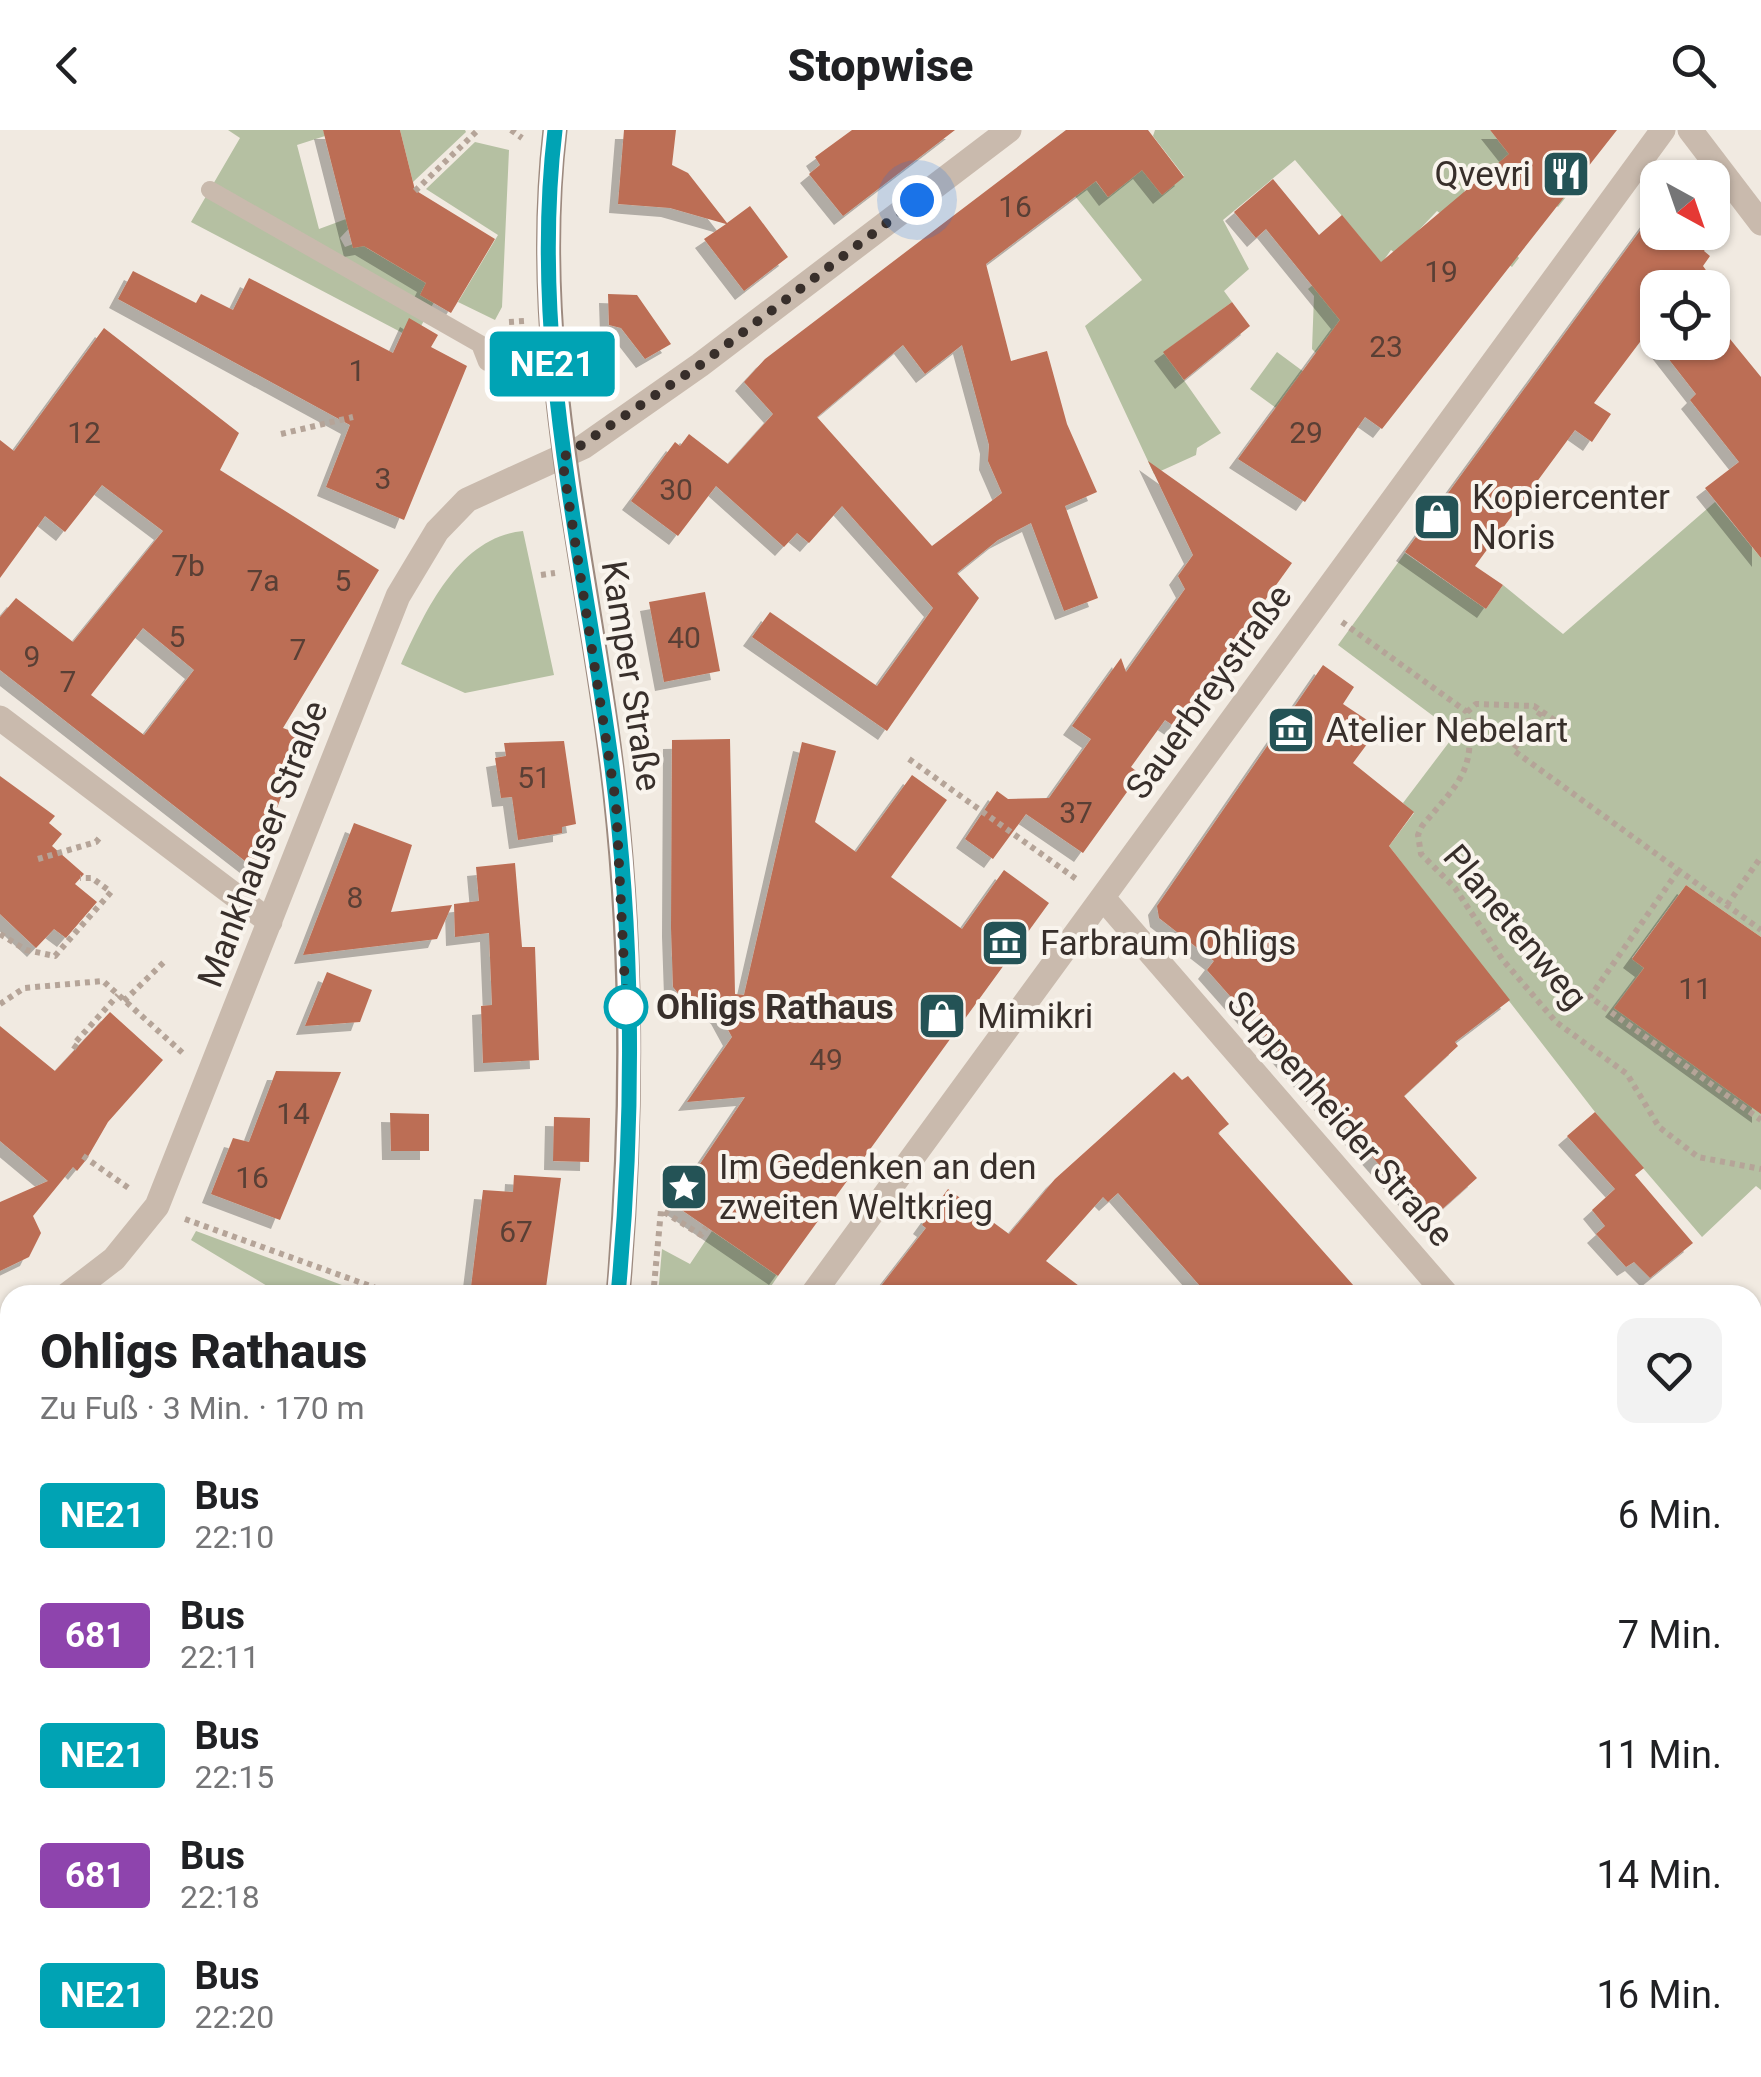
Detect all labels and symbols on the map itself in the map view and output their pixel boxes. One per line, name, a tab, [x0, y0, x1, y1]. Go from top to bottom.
restaurant icon: Qvevri	[1540, 148, 1592, 200]
place label: Qvevri	[1435, 154, 1531, 195]
north arrow	[1640, 160, 1730, 250]
your location	[892, 175, 942, 225]
house number: 16	[998, 189, 1032, 224]
house number: 19	[1424, 254, 1458, 289]
house number: 23	[1369, 329, 1403, 364]
line badge: NE21	[482, 332, 622, 396]
house number: 1	[349, 353, 365, 388]
house number: 12	[67, 415, 101, 450]
house number: 29	[1289, 415, 1323, 450]
house number: 3	[375, 461, 391, 496]
house number: 30	[659, 472, 693, 507]
place label: Kopiercenter Noris	[1472, 477, 1670, 558]
shop icon: Kopiercenter Noris	[1411, 491, 1463, 543]
house number: 7b	[171, 548, 205, 583]
street label: Kamper Straße	[593, 558, 669, 794]
house number: 7a	[246, 563, 280, 598]
house number: 5	[335, 563, 351, 598]
street label: Sauerbreystraße	[1118, 577, 1300, 807]
house number: 5	[169, 619, 185, 654]
house number: 40	[667, 620, 701, 655]
house number: 7	[290, 632, 306, 667]
house number: 9	[24, 639, 40, 674]
house number: 7	[60, 664, 76, 699]
street label: Mankhauser Straße	[190, 695, 336, 993]
museum icon: Atelier Nebelart	[1265, 704, 1317, 756]
place label: Atelier Nebelart	[1326, 710, 1568, 751]
house number: 51	[517, 760, 551, 795]
house number: 37	[1059, 795, 1093, 830]
street label: Planetenweg	[1435, 837, 1595, 1017]
house number: 8	[347, 880, 363, 915]
museum icon: Farbraum Ohligs	[979, 917, 1031, 969]
place label: Farbraum Ohligs	[1040, 923, 1296, 964]
house number: 11	[1678, 971, 1712, 1006]
street label: Suppenheider Straße	[1218, 983, 1462, 1255]
marker: Ohligs Rathaus	[605, 986, 647, 1028]
place label: Ohligs Rathaus	[656, 987, 894, 1028]
shop icon: Mimikri	[916, 990, 968, 1042]
place label: Mimikri	[977, 996, 1093, 1037]
house number: 49	[809, 1042, 843, 1077]
house number: 14	[276, 1096, 310, 1131]
place label: Im Gedenken an den zweiten Weltkrieg	[719, 1147, 1037, 1228]
house number: 16	[235, 1160, 269, 1195]
place icon: Im Gedenken an den zweiten Weltkrieg	[658, 1161, 710, 1213]
house number: 67	[499, 1214, 533, 1249]

